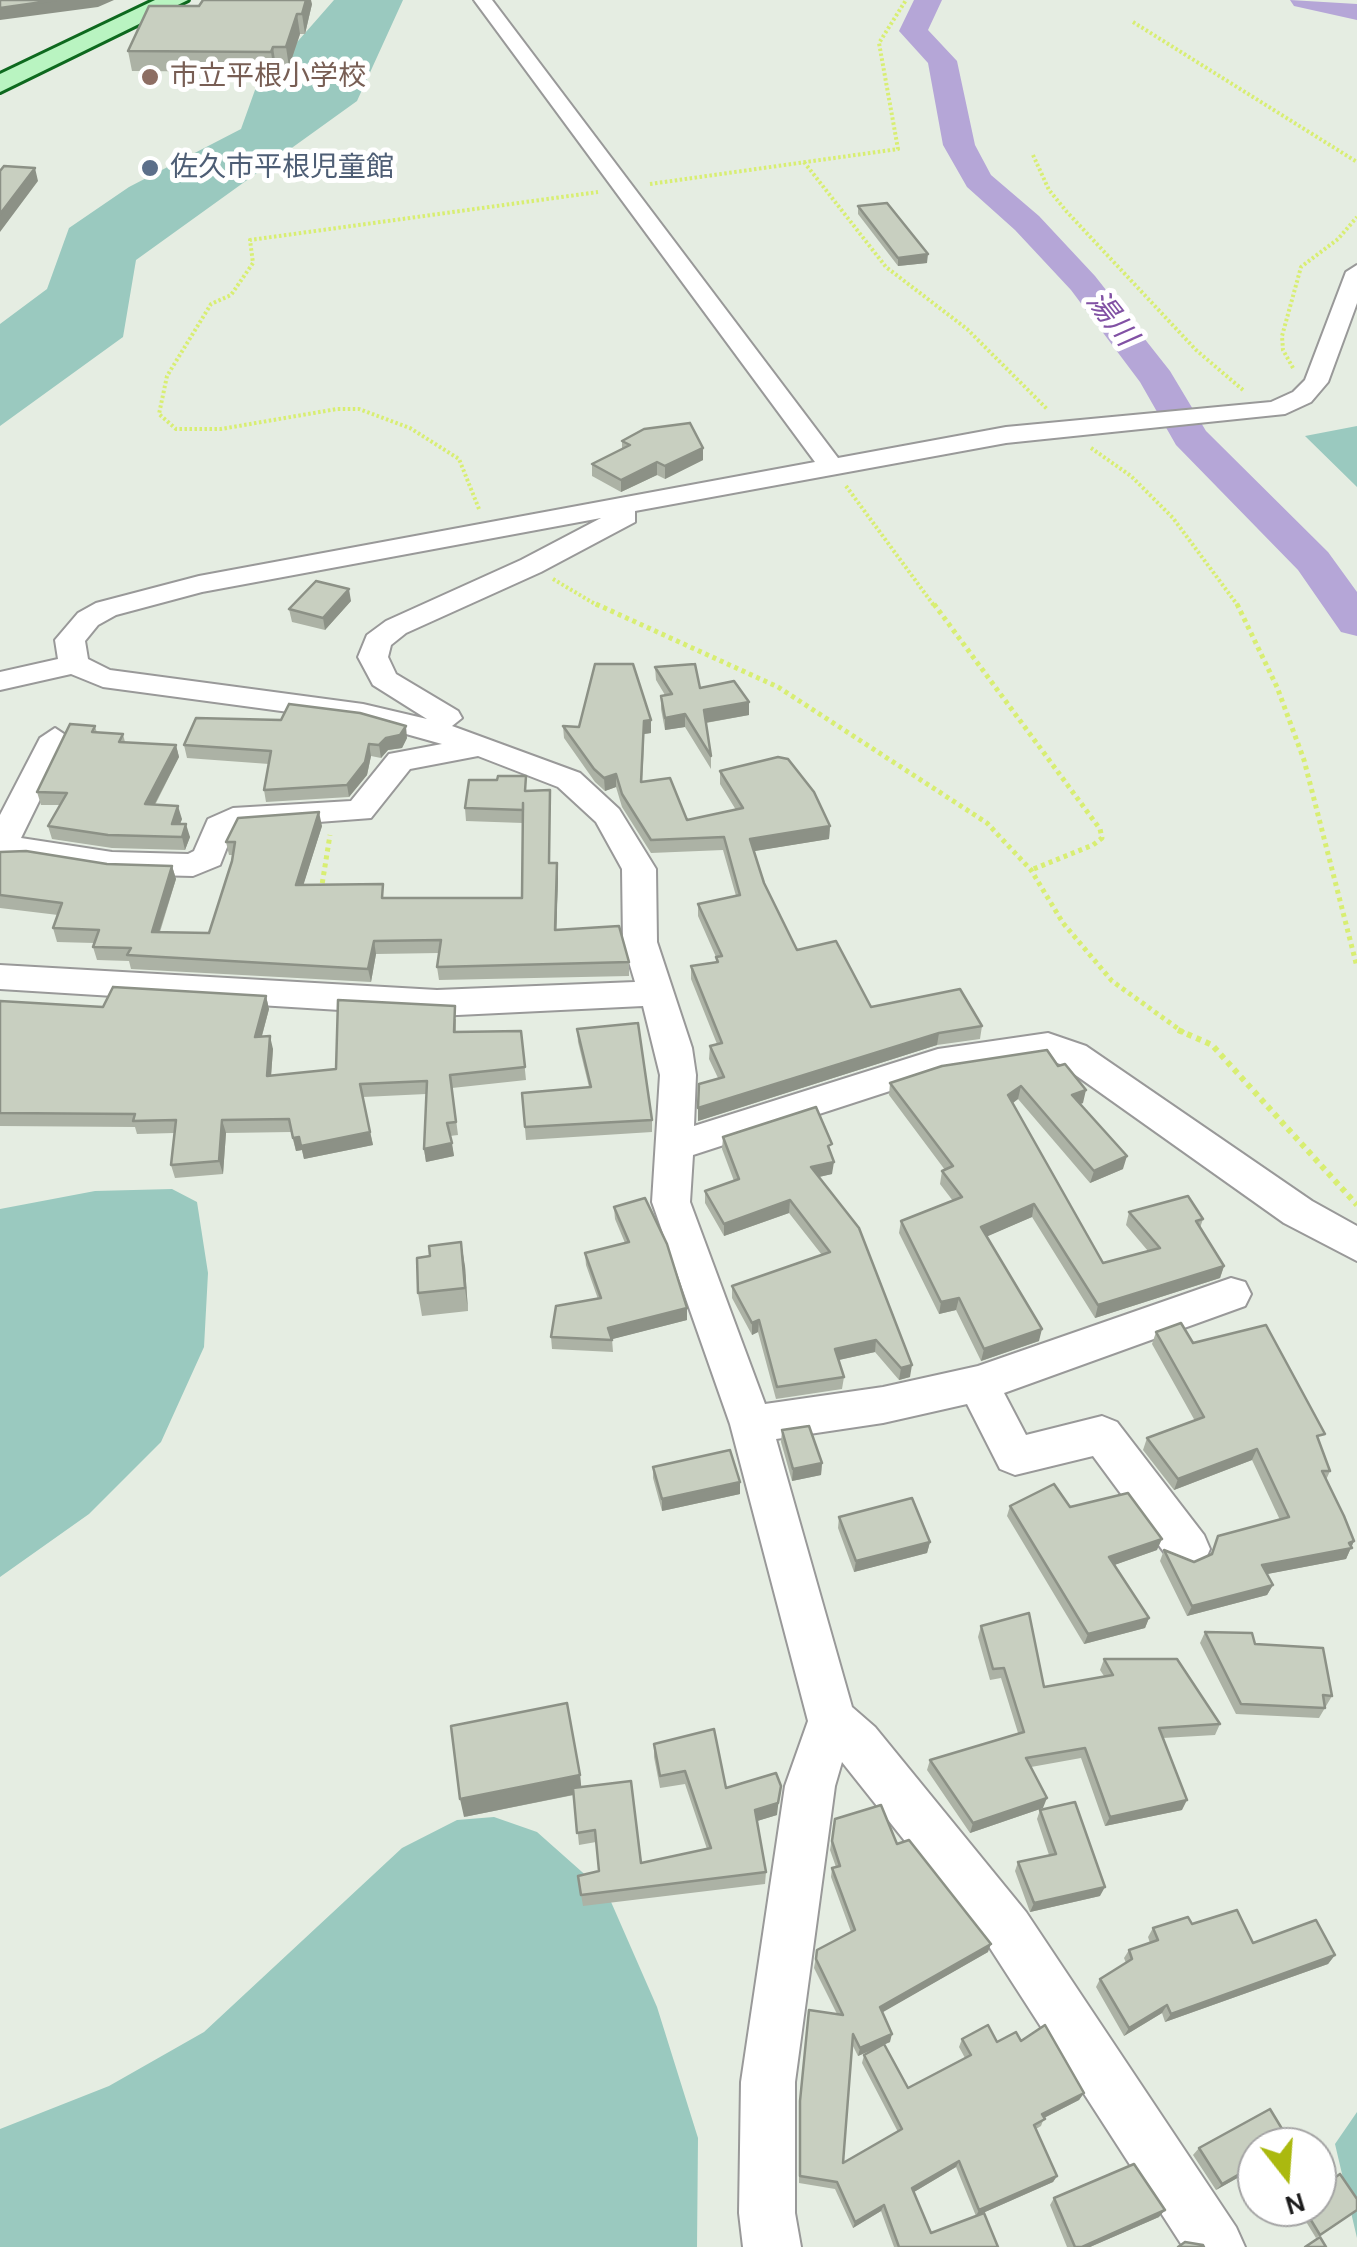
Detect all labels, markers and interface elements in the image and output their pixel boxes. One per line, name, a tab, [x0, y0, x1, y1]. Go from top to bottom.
place label: 市立平根小学校	[170, 60, 366, 94]
marker: 市立平根小学校	[139, 66, 161, 88]
place label: 佐久市平根児童館	[170, 151, 394, 185]
marker: 佐久市平根児童館	[139, 157, 161, 179]
water label: 湯川	[1078, 284, 1144, 354]
north arrow	[1237, 2127, 1337, 2227]
text: N	[1281, 2186, 1310, 2223]

